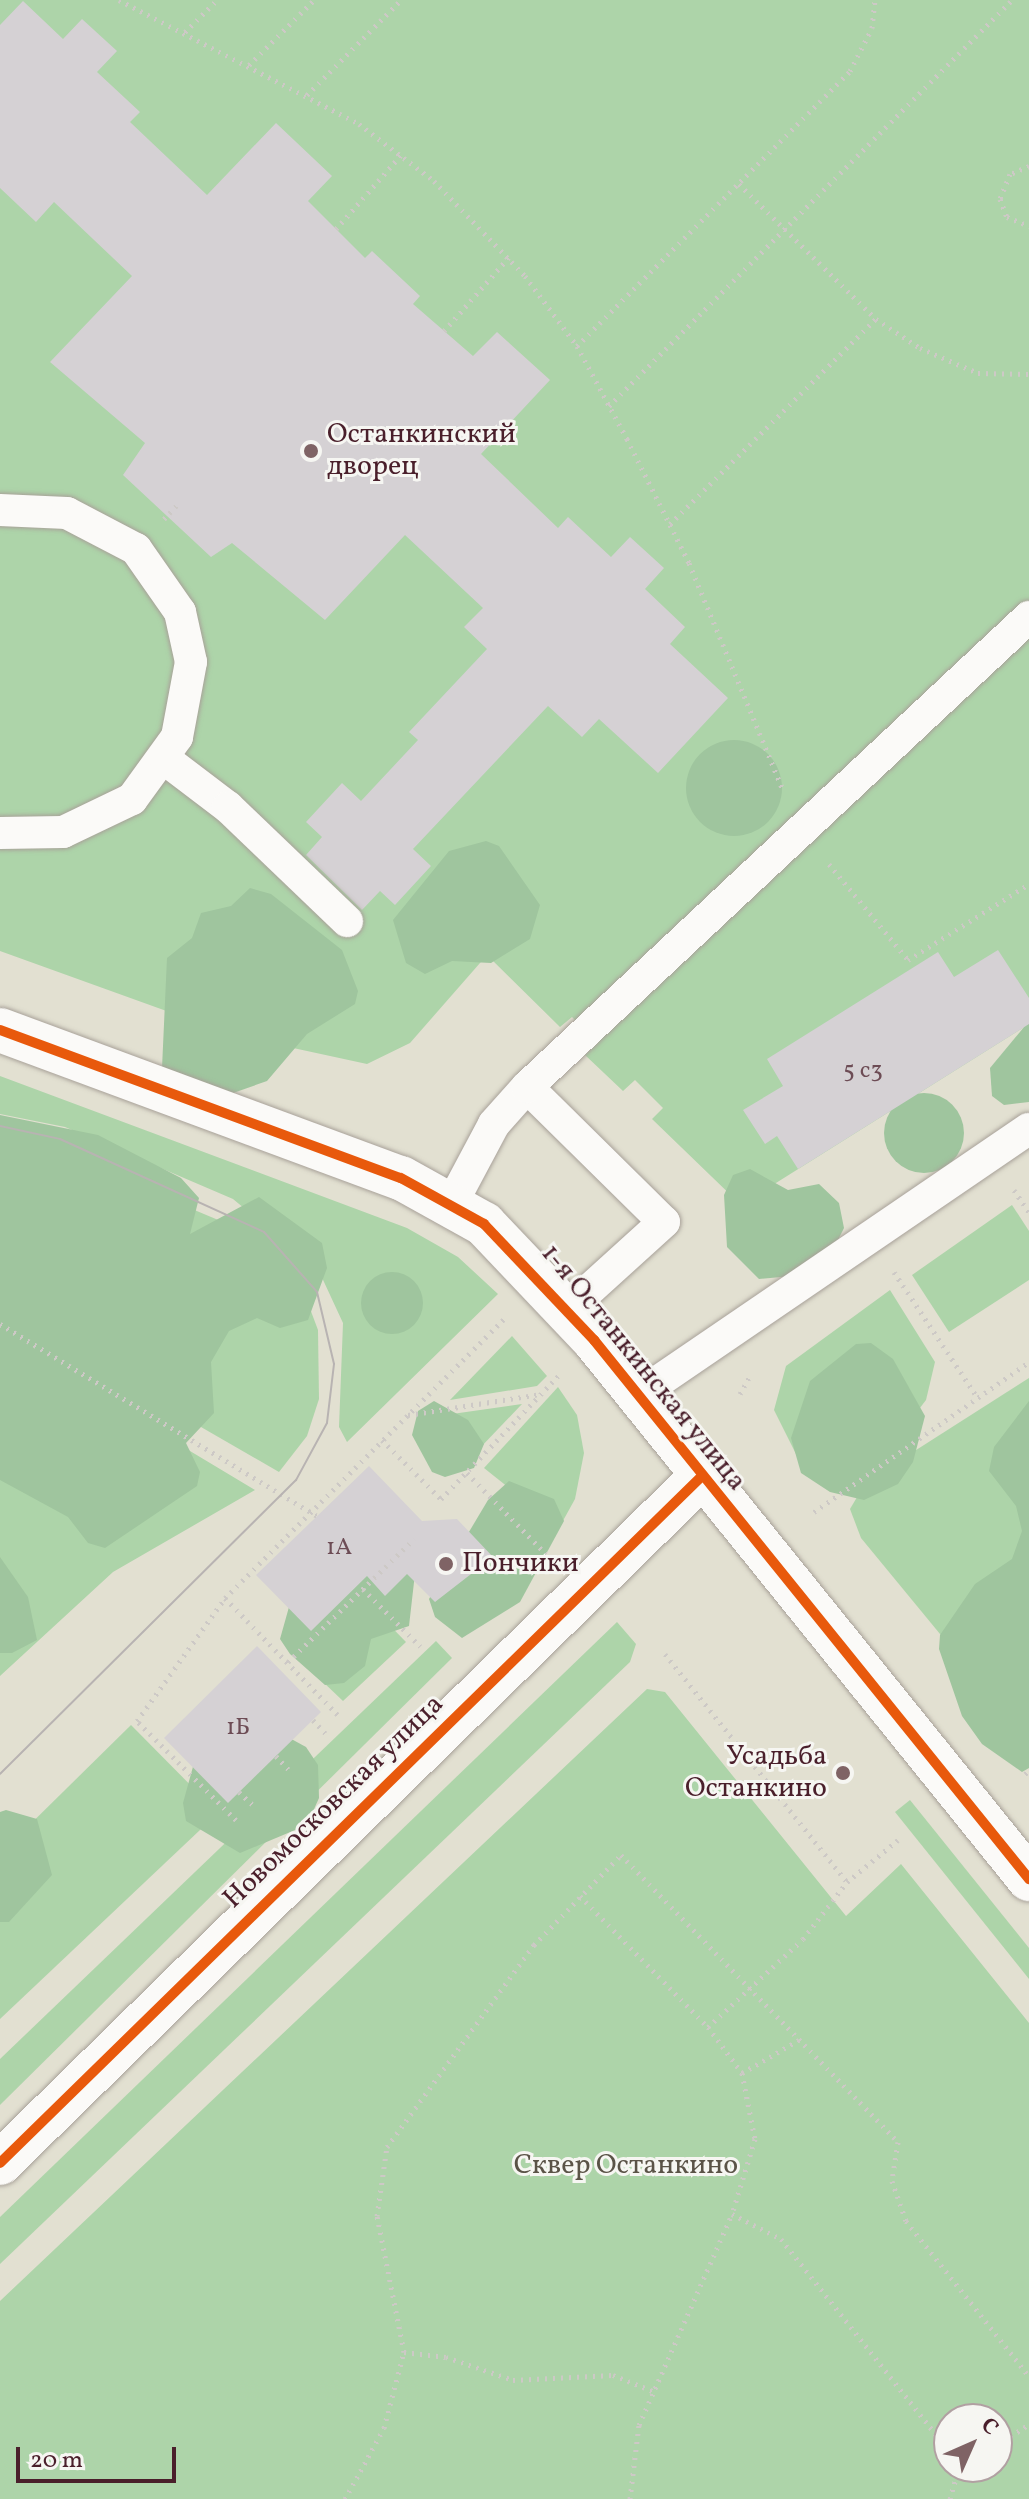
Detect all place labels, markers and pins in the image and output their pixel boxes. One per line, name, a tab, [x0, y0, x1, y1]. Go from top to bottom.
place label: Останкинский дворец	[327, 418, 516, 484]
marker: Останкинский дворец	[302, 442, 320, 460]
place label: Пончики	[462, 1547, 579, 1581]
marker: Пончики	[437, 1555, 455, 1573]
place label: Усадьба Останкино	[685, 1740, 827, 1806]
marker: Усадьба Останкино	[834, 1764, 852, 1782]

